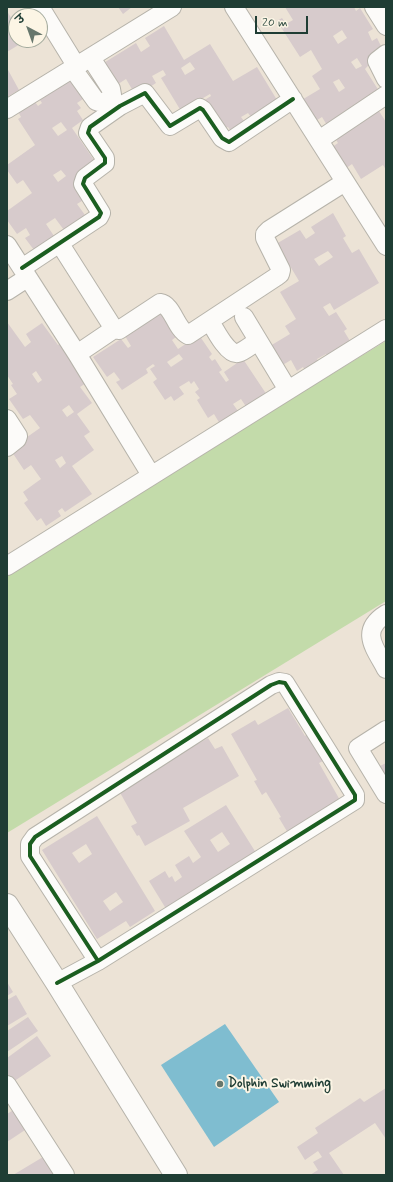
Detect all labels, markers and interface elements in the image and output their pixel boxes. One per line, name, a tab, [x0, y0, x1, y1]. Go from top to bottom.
north arrow	[8, 8, 48, 48]
scale bar	[257, 8, 310, 34]
text: उ	[13, 12, 28, 27]
text: 20 m	[262, 15, 288, 31]
place label: Dolphin Swimming	[228, 1076, 331, 1092]
marker: Dolphin Swimming	[215, 1079, 225, 1089]

